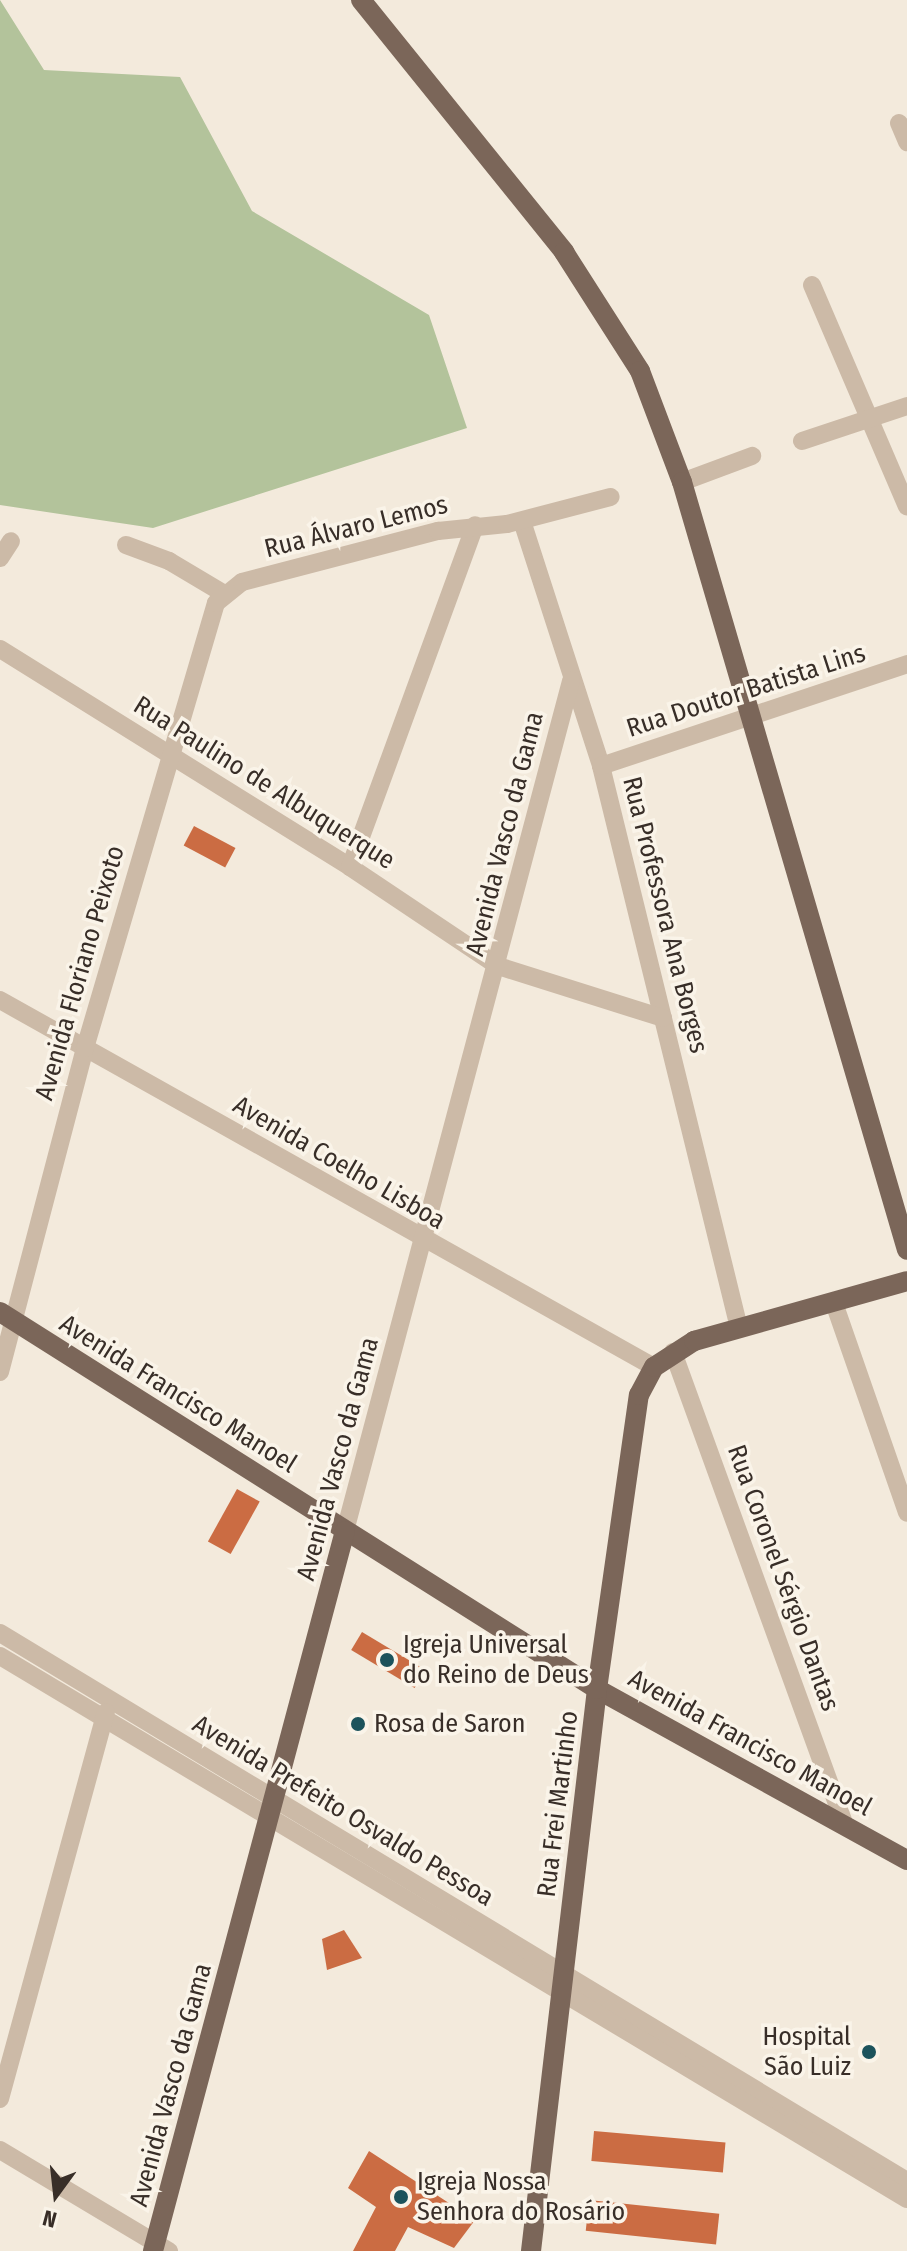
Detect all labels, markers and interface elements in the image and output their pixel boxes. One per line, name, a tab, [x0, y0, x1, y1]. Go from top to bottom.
street label: Rua Álvaro Lemos	[261, 489, 451, 565]
street label: Rua Doutor Batista Lins	[623, 638, 869, 744]
street label: Rua Paulino de Albuquerque	[128, 690, 400, 876]
street label: Avenida Vasco da Gama	[460, 709, 550, 959]
street label: Rua Professora Ana Borges	[616, 774, 714, 1056]
street label: Avenida Floriano Peixoto	[29, 842, 131, 1104]
street label: Avenida Coelho Lisboa	[227, 1090, 451, 1236]
street label: Avenida Francisco Manoel	[54, 1308, 302, 1480]
street label: Avenida Vasco da Gama	[291, 1334, 385, 1584]
street label: Rua Coronel Sérgio Dantas	[720, 1441, 846, 1715]
place label: Igreja Universal do Reino de Deus	[403, 1629, 589, 1690]
marker: Igreja Universal do Reino de Deus	[378, 1651, 396, 1669]
street label: Avenida Francisco Manoel	[623, 1663, 877, 1823]
place label: Rosa de Saron	[374, 1708, 525, 1740]
street label: Avenida Prefeito Osvaldo Pessoa	[187, 1709, 499, 1913]
street label: Rua Frei Martinho	[531, 1709, 585, 1899]
marker: Rosa de Saron	[349, 1715, 367, 1733]
street label: Avenida Vasco da Gama	[124, 1960, 218, 2210]
place label: Hospital São Luiz	[762, 2021, 851, 2082]
marker: Hospital São Luiz	[858, 2041, 880, 2063]
north arrow	[16, 2155, 96, 2235]
place label: Igreja Nossa Senhora do Rosário	[417, 2166, 625, 2228]
marker: Igreja Nossa Senhora do Rosário	[392, 2188, 410, 2206]
text: N	[40, 2204, 60, 2233]

